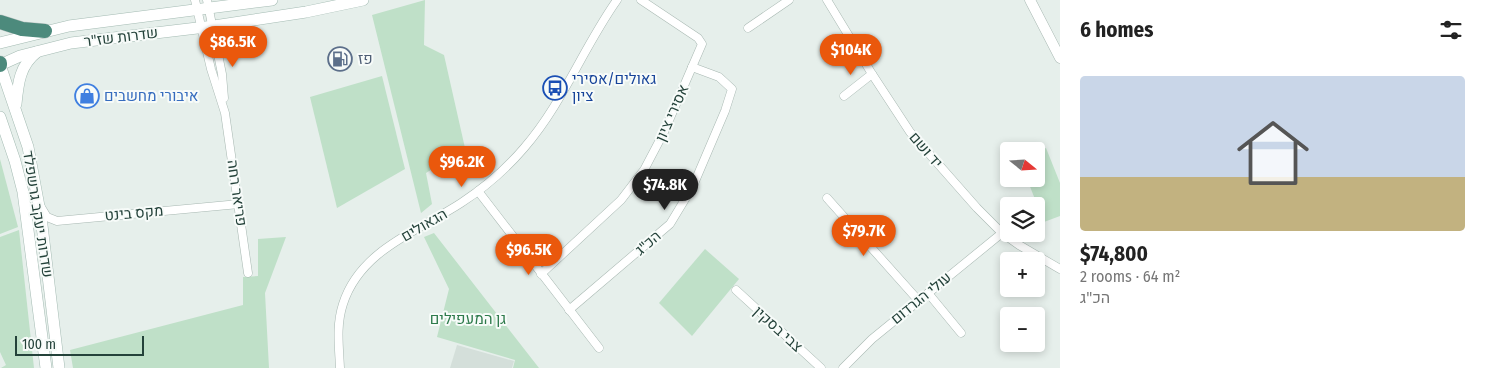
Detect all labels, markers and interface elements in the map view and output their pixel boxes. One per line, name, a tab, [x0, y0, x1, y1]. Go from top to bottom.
icon: filters	[1437, 16, 1465, 44]
text: 6 homes	[1080, 17, 1153, 43]
street label: שדרות שז"ר	[83, 24, 159, 50]
pin: $86.5K	[192, 26, 274, 68]
text: $86.5K	[210, 32, 256, 51]
pin: $104K	[816, 34, 886, 76]
text: $104K	[831, 40, 871, 59]
fuel station icon: פז	[327, 46, 353, 72]
place label: פז	[358, 50, 373, 68]
place label: גאולים/אסירי ציון	[572, 70, 656, 105]
bus stop icon: גאולים/אסירי ציון	[542, 75, 568, 101]
street label: אסירי ציון	[651, 82, 693, 144]
shop icon: איבורי מחשבים	[74, 83, 100, 109]
place label: איבורי מחשבים	[104, 87, 198, 105]
icon: home	[1228, 108, 1318, 198]
street label: יד ושם	[906, 128, 946, 172]
north arrow	[1000, 142, 1045, 188]
map controls	[1000, 142, 1045, 352]
pin: $96.2K	[421, 146, 503, 188]
street label: שדרות יעקב גרשפלד	[19, 149, 57, 279]
text: $96.2K	[440, 152, 484, 171]
street label: פריאר רחה	[223, 159, 251, 227]
pin: $74.8K	[624, 168, 706, 211]
text: $74.8K	[643, 175, 687, 194]
button: layers	[1000, 197, 1045, 242]
street label: מקס בינט	[104, 201, 164, 225]
street label: הגאולים	[398, 205, 450, 245]
pin: $79.7K	[823, 214, 905, 257]
text: $79.7K	[843, 221, 885, 240]
street label: הכ"ג	[631, 227, 665, 259]
pin: $96.5K	[488, 234, 570, 276]
text: $96.5K	[506, 240, 552, 259]
text: $74,800	[1080, 241, 1148, 267]
button: +	[1000, 252, 1045, 297]
text: 2 rooms · 64 m²	[1080, 267, 1180, 286]
street label: עולי הגרדום	[887, 268, 955, 328]
text: הכ"ג	[1080, 288, 1110, 307]
street label: צבי בסקין	[750, 302, 806, 356]
button: −	[1000, 307, 1045, 352]
park label: גן המעפילים	[430, 310, 506, 328]
scale bar	[15, 333, 144, 356]
text: 100 m	[22, 336, 56, 353]

